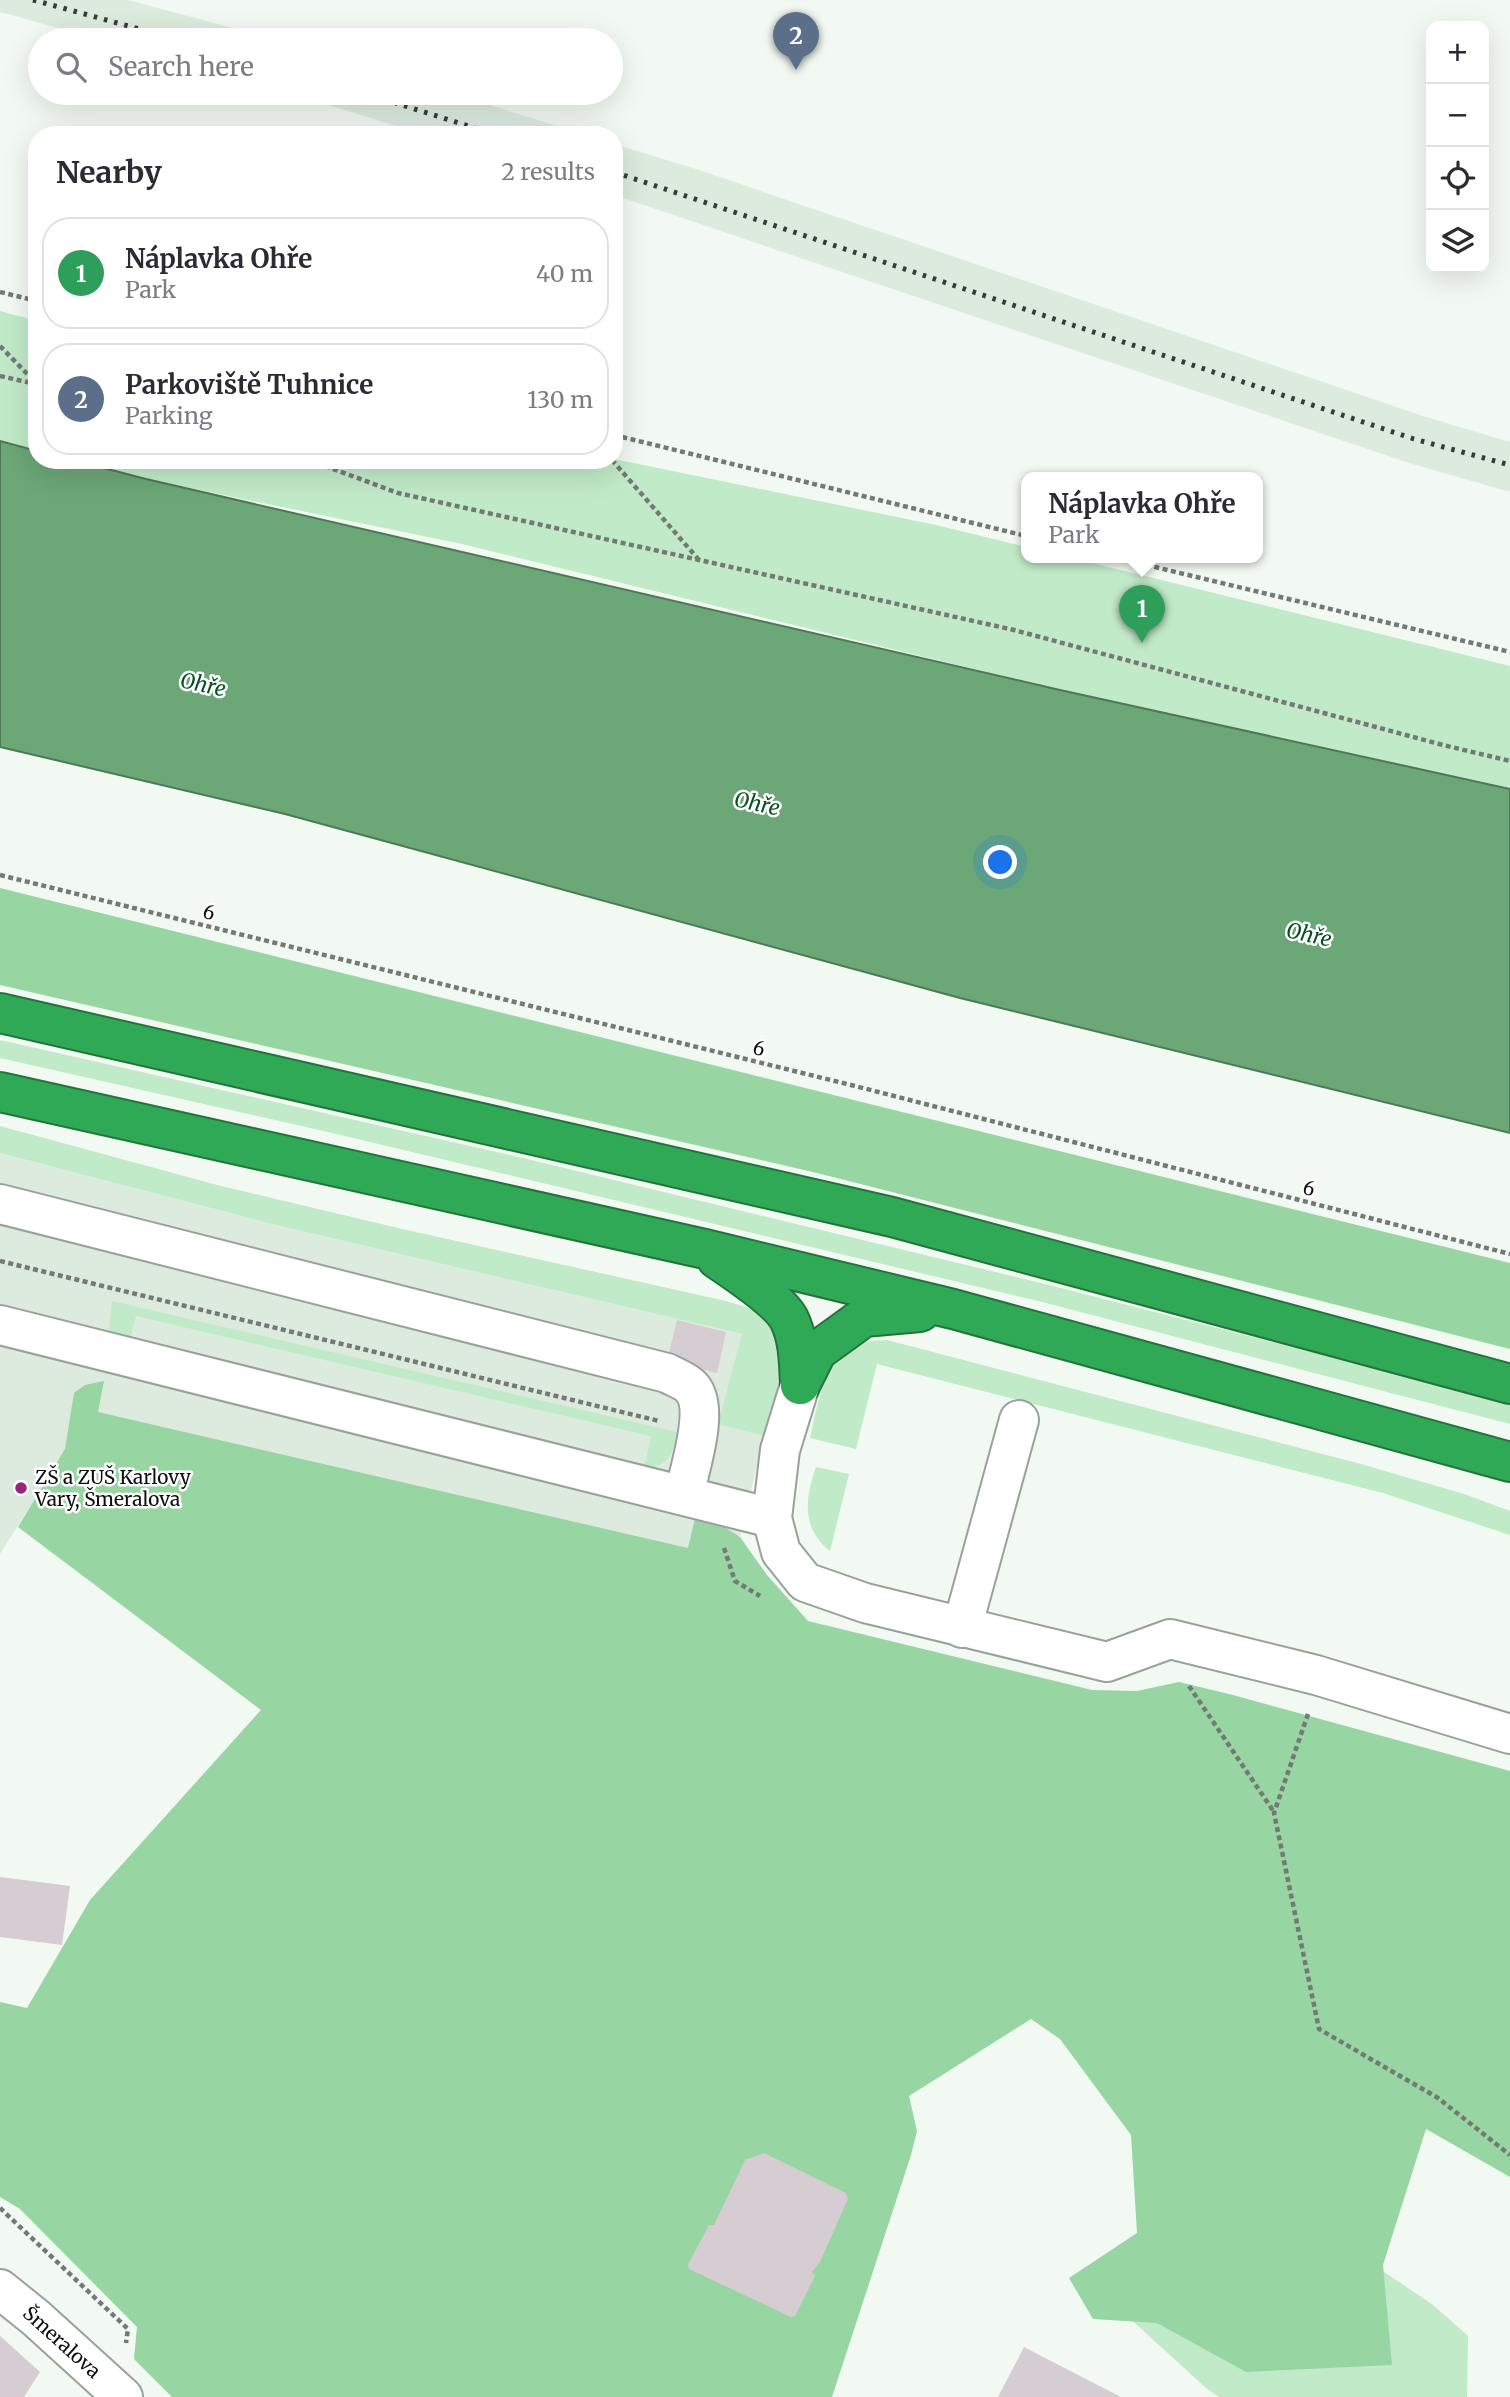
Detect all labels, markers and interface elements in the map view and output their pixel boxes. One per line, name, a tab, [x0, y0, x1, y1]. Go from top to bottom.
pin: 2	[773, 12, 819, 70]
map controls	[1426, 21, 1489, 273]
button: +	[1426, 21, 1489, 84]
search box	[28, 28, 623, 105]
icon: search	[52, 48, 90, 86]
text: Search here	[108, 50, 254, 83]
button: −	[1426, 84, 1489, 147]
button: locate	[1426, 147, 1489, 210]
text: Nearby	[56, 153, 162, 191]
text: 2 results	[501, 157, 595, 186]
button: layers	[1426, 210, 1489, 273]
text: Náplavka Ohře	[125, 242, 312, 275]
text: 1	[76, 259, 86, 288]
text: 40 m	[536, 259, 593, 288]
text: Park	[125, 275, 176, 304]
text: Parkoviště Tuhnice	[125, 368, 373, 401]
text: 2	[74, 385, 88, 414]
text: 130 m	[527, 385, 593, 414]
text: Parking	[125, 401, 213, 430]
popup	[1021, 472, 1263, 563]
text: Náplavka Ohře	[1048, 487, 1236, 520]
text: Park	[1048, 520, 1099, 549]
pin: 1	[1119, 585, 1165, 643]
water label: Ohře	[178, 667, 228, 702]
water label: Ohře	[732, 786, 782, 821]
your location	[983, 845, 1017, 879]
street label: 6	[201, 899, 217, 925]
water label: Ohře	[1284, 916, 1335, 953]
street label: 6	[751, 1035, 767, 1061]
street label: 6	[1301, 1175, 1317, 1201]
place label: ZŠ a ZUŠ Karlovy Vary, Šmeralova	[34, 1464, 191, 1511]
marker: ZŠ a ZUŠ Karlovy Vary, Šmeralova	[13, 1480, 29, 1496]
street label: Šmeralova	[18, 2300, 106, 2383]

